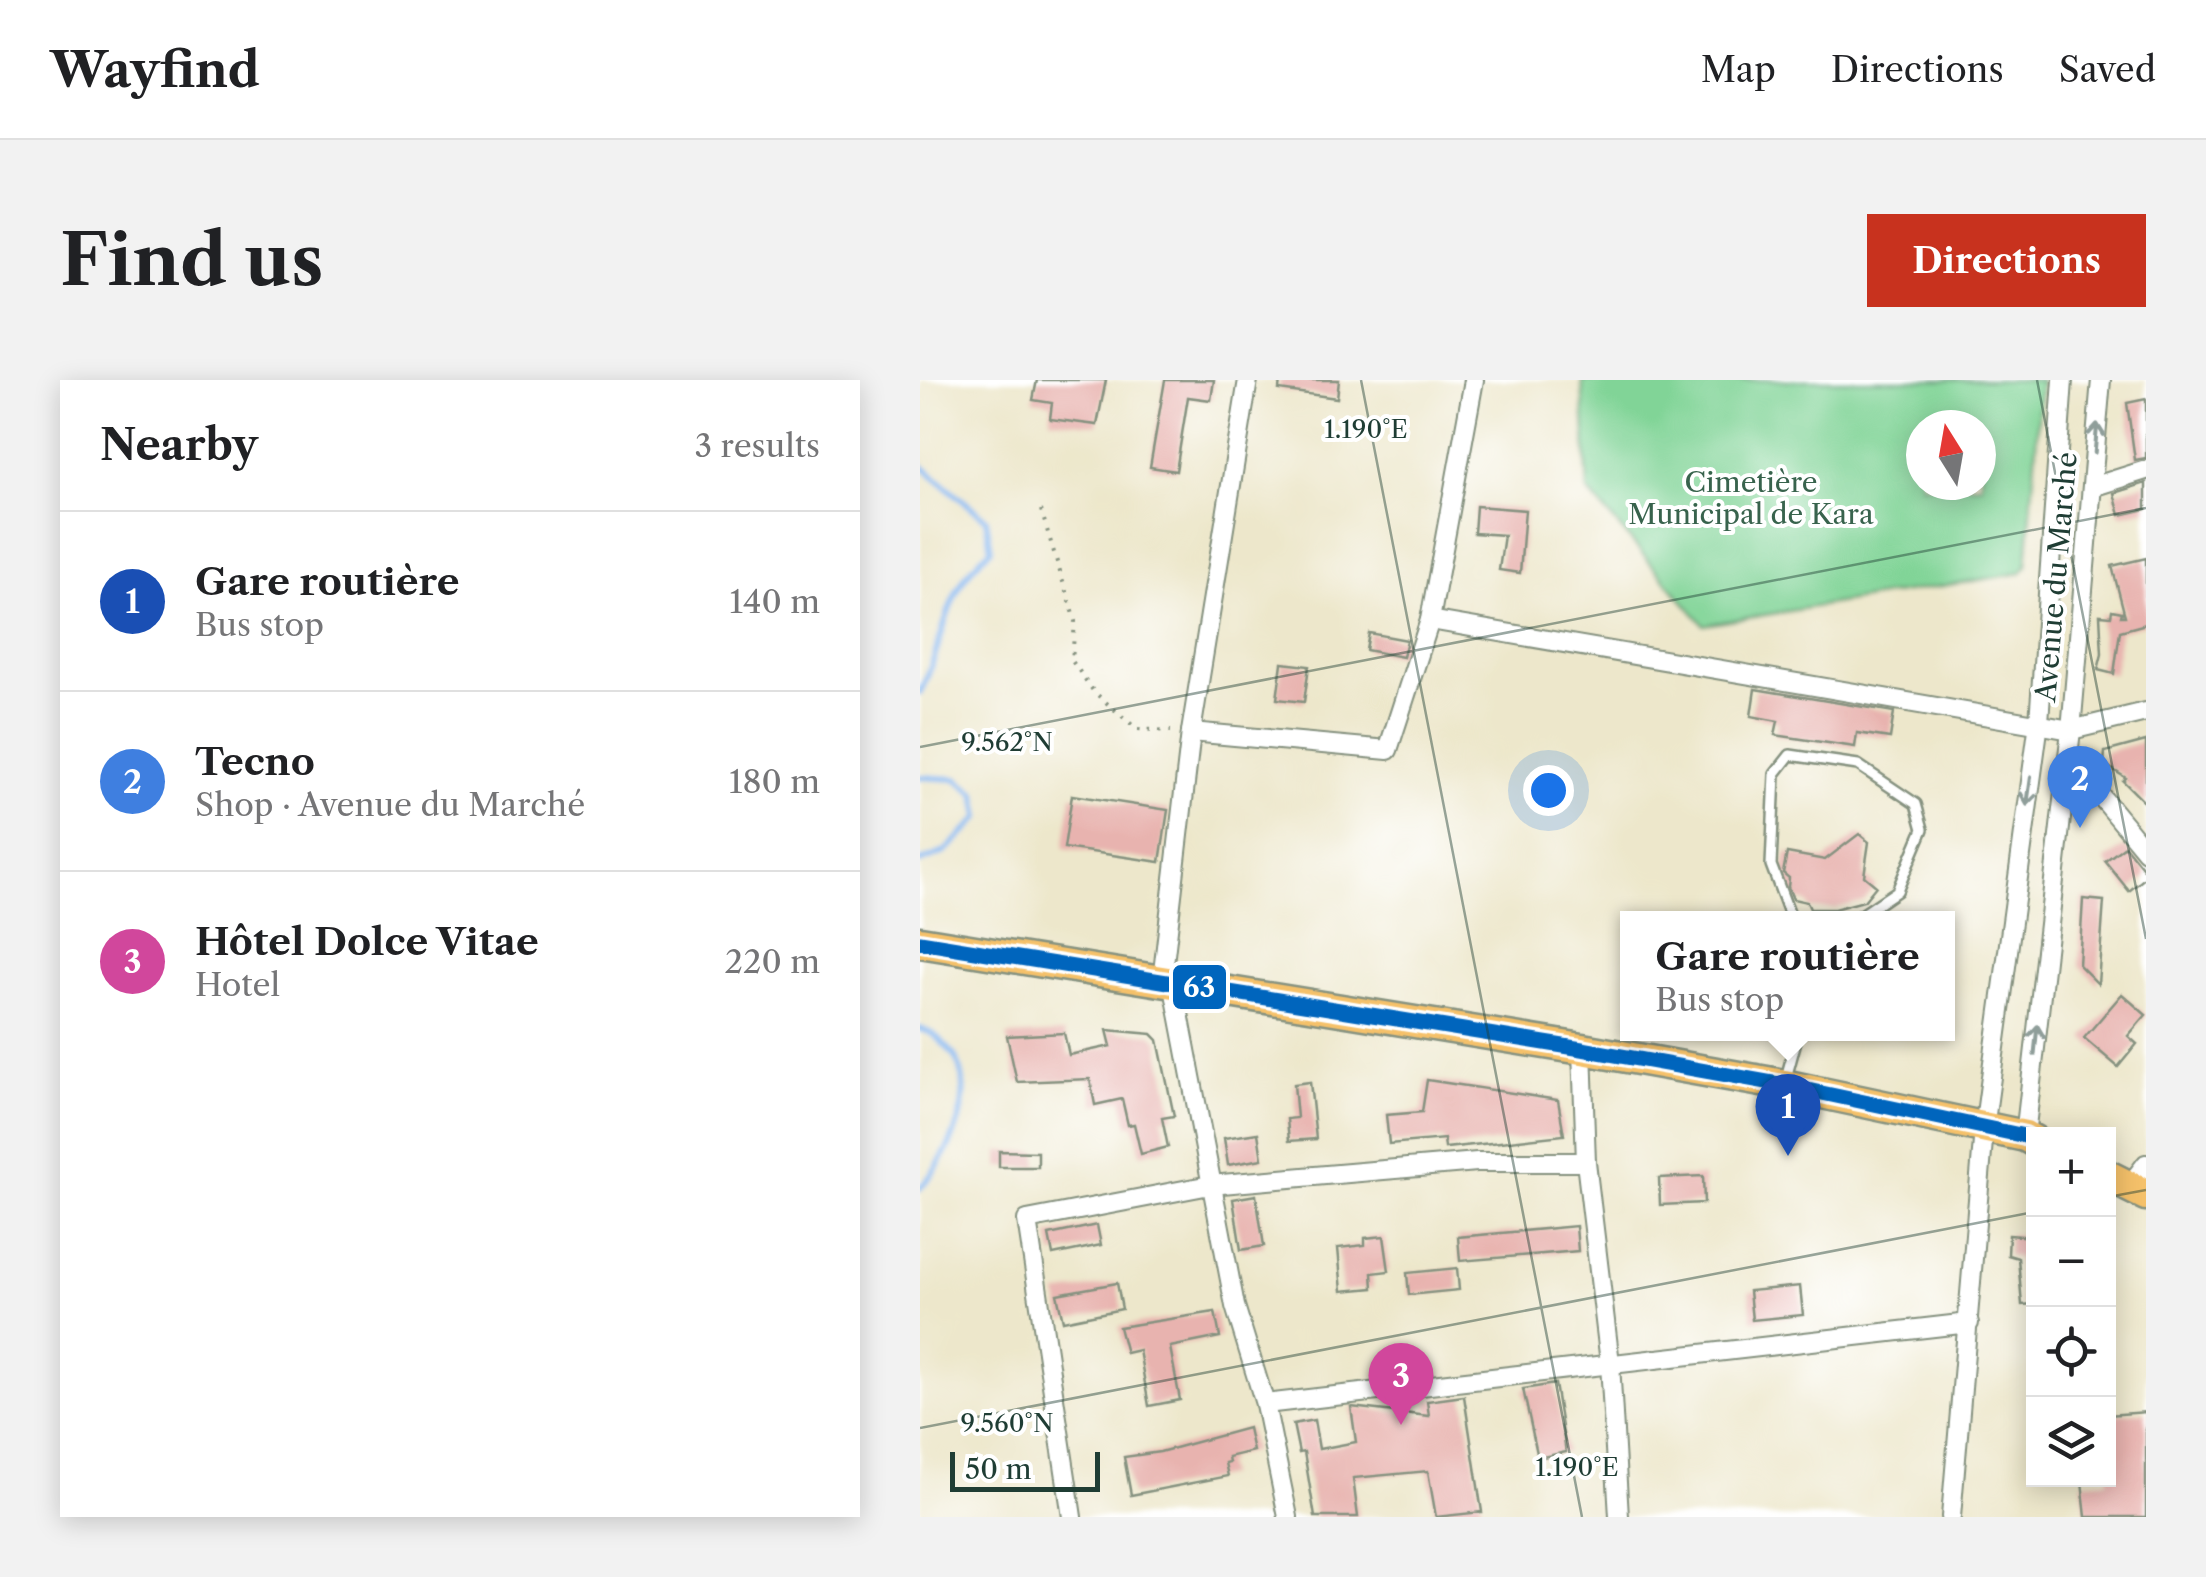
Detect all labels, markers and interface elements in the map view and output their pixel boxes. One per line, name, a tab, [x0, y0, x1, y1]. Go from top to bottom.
text: Wayfind	[50, 40, 260, 99]
text: Map	[1701, 48, 1776, 91]
text: Directions	[1831, 48, 2004, 91]
text: Saved	[2059, 48, 2156, 91]
button: Directions	[1867, 214, 2146, 307]
text: Find us	[60, 217, 323, 303]
north arrow	[1906, 410, 1996, 500]
text: 1.190°E	[1324, 414, 1408, 445]
text: Nearby	[100, 419, 258, 471]
one-way arrow	[2087, 422, 2106, 454]
text: 3 results	[694, 426, 820, 465]
street label: Avenue du Marché	[2028, 451, 2084, 704]
park label: Cimetière Municipal de Kara	[1628, 465, 1874, 531]
text: Gare routière	[195, 558, 459, 605]
text: 1	[125, 582, 140, 621]
text: 140 m	[729, 582, 820, 621]
text: Bus stop	[195, 605, 324, 644]
text: 9.562°N	[961, 727, 1053, 758]
text: Tecno	[195, 738, 315, 785]
pin: 2	[2048, 746, 2112, 828]
text: 2	[123, 762, 142, 801]
text: 180 m	[729, 762, 820, 801]
your location	[1523, 765, 1574, 816]
one-way arrow	[2020, 774, 2038, 807]
text: Shop · Avenue du Marché	[195, 785, 585, 824]
popup	[1620, 911, 1955, 1041]
text: Hôtel Dolce Vitae	[195, 918, 539, 965]
text: Gare routière	[1655, 933, 1920, 980]
text: 3	[123, 942, 142, 981]
text: 220 m	[725, 942, 820, 981]
line badge: 63	[1171, 963, 1228, 1011]
text: Hotel	[195, 965, 280, 1004]
text: 63	[1183, 970, 1215, 1004]
text: Bus stop	[1655, 980, 1784, 1019]
one-way arrow	[2027, 1024, 2046, 1056]
pin: 1	[1756, 1074, 1820, 1156]
map controls	[2026, 1127, 2116, 1487]
button: +	[2026, 1127, 2116, 1217]
button: −	[2026, 1217, 2116, 1307]
button: locate	[2026, 1307, 2116, 1397]
pin: 3	[1368, 1342, 1434, 1425]
button: layers	[2026, 1397, 2116, 1487]
text: 9.560°N	[960, 1408, 1054, 1439]
scale bar	[950, 1447, 1100, 1492]
text: 50 m	[965, 1452, 1032, 1486]
text: 1.190°E	[1535, 1452, 1619, 1483]

